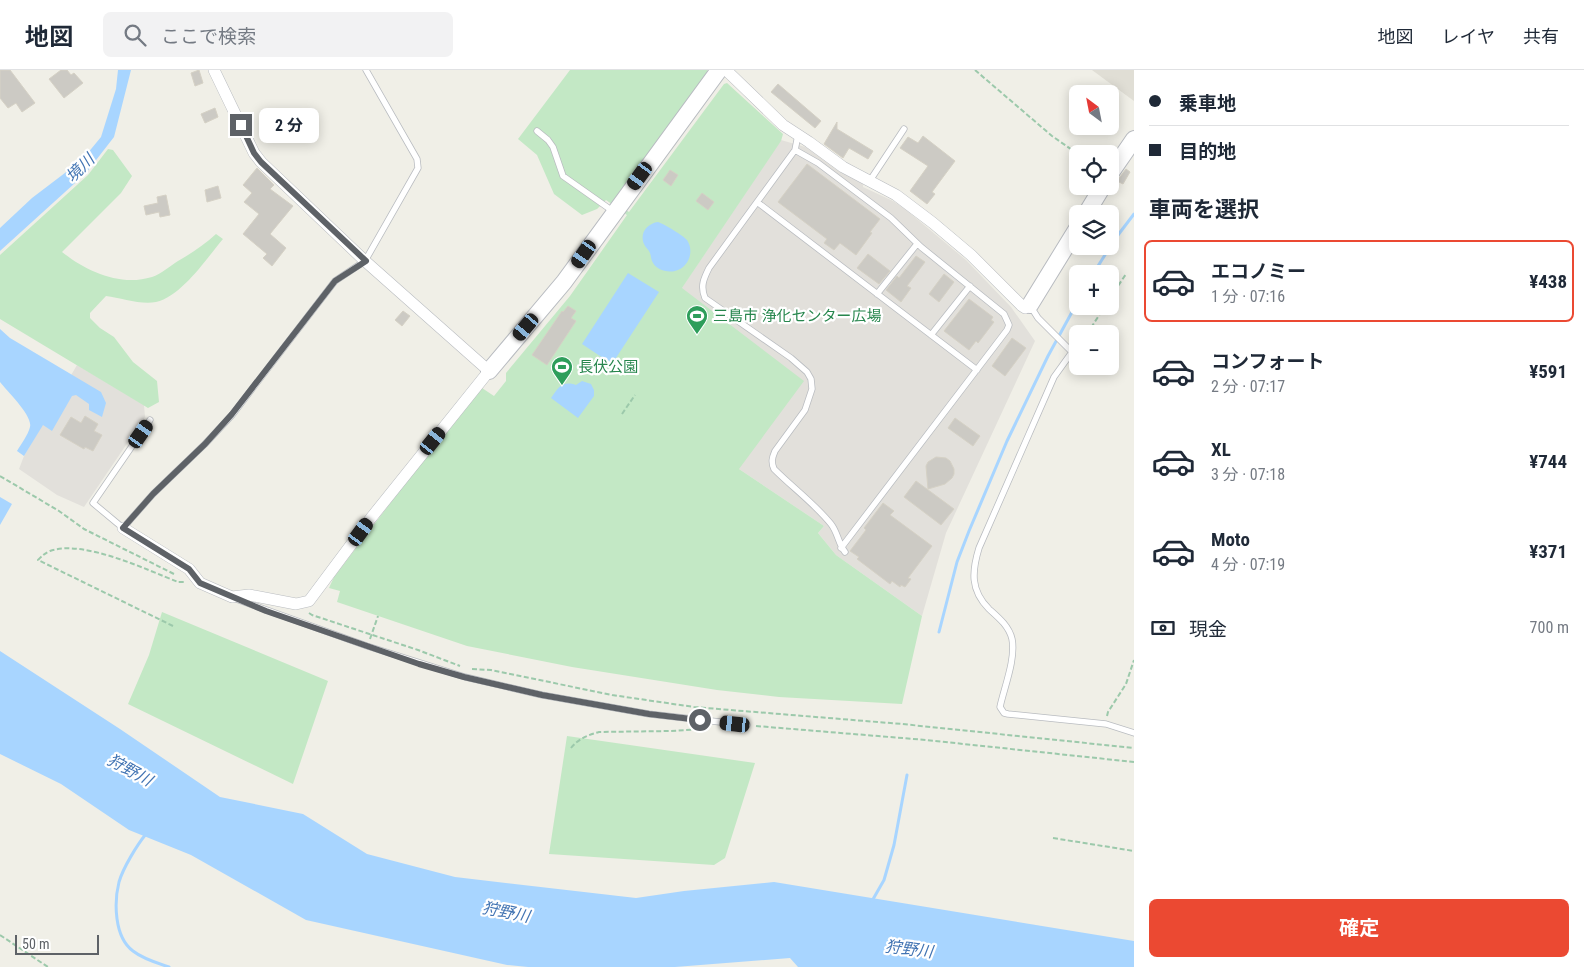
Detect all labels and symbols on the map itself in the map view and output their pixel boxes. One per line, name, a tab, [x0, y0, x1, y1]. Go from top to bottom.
north arrow	[1069, 85, 1119, 135]
callout: 2 分	[258, 108, 318, 142]
route end	[230, 114, 252, 136]
water label: 境川	[62, 149, 99, 186]
car	[625, 159, 654, 193]
car	[569, 237, 598, 271]
sports icon: 三島市 浄化センター広場	[685, 304, 709, 335]
place label: 三島市 浄化センター広場	[713, 307, 881, 325]
car	[510, 311, 541, 343]
sports icon: 長伏公園	[550, 355, 574, 386]
place label: 長伏公園	[578, 358, 638, 376]
car	[126, 417, 155, 451]
car	[417, 425, 448, 457]
car	[346, 515, 375, 549]
route start	[689, 709, 711, 731]
car	[719, 715, 750, 733]
water label: 狩野川	[104, 750, 157, 791]
water label: 狩野川	[481, 898, 533, 926]
scale bar	[15, 932, 99, 955]
water label: 狩野川	[884, 937, 936, 962]

